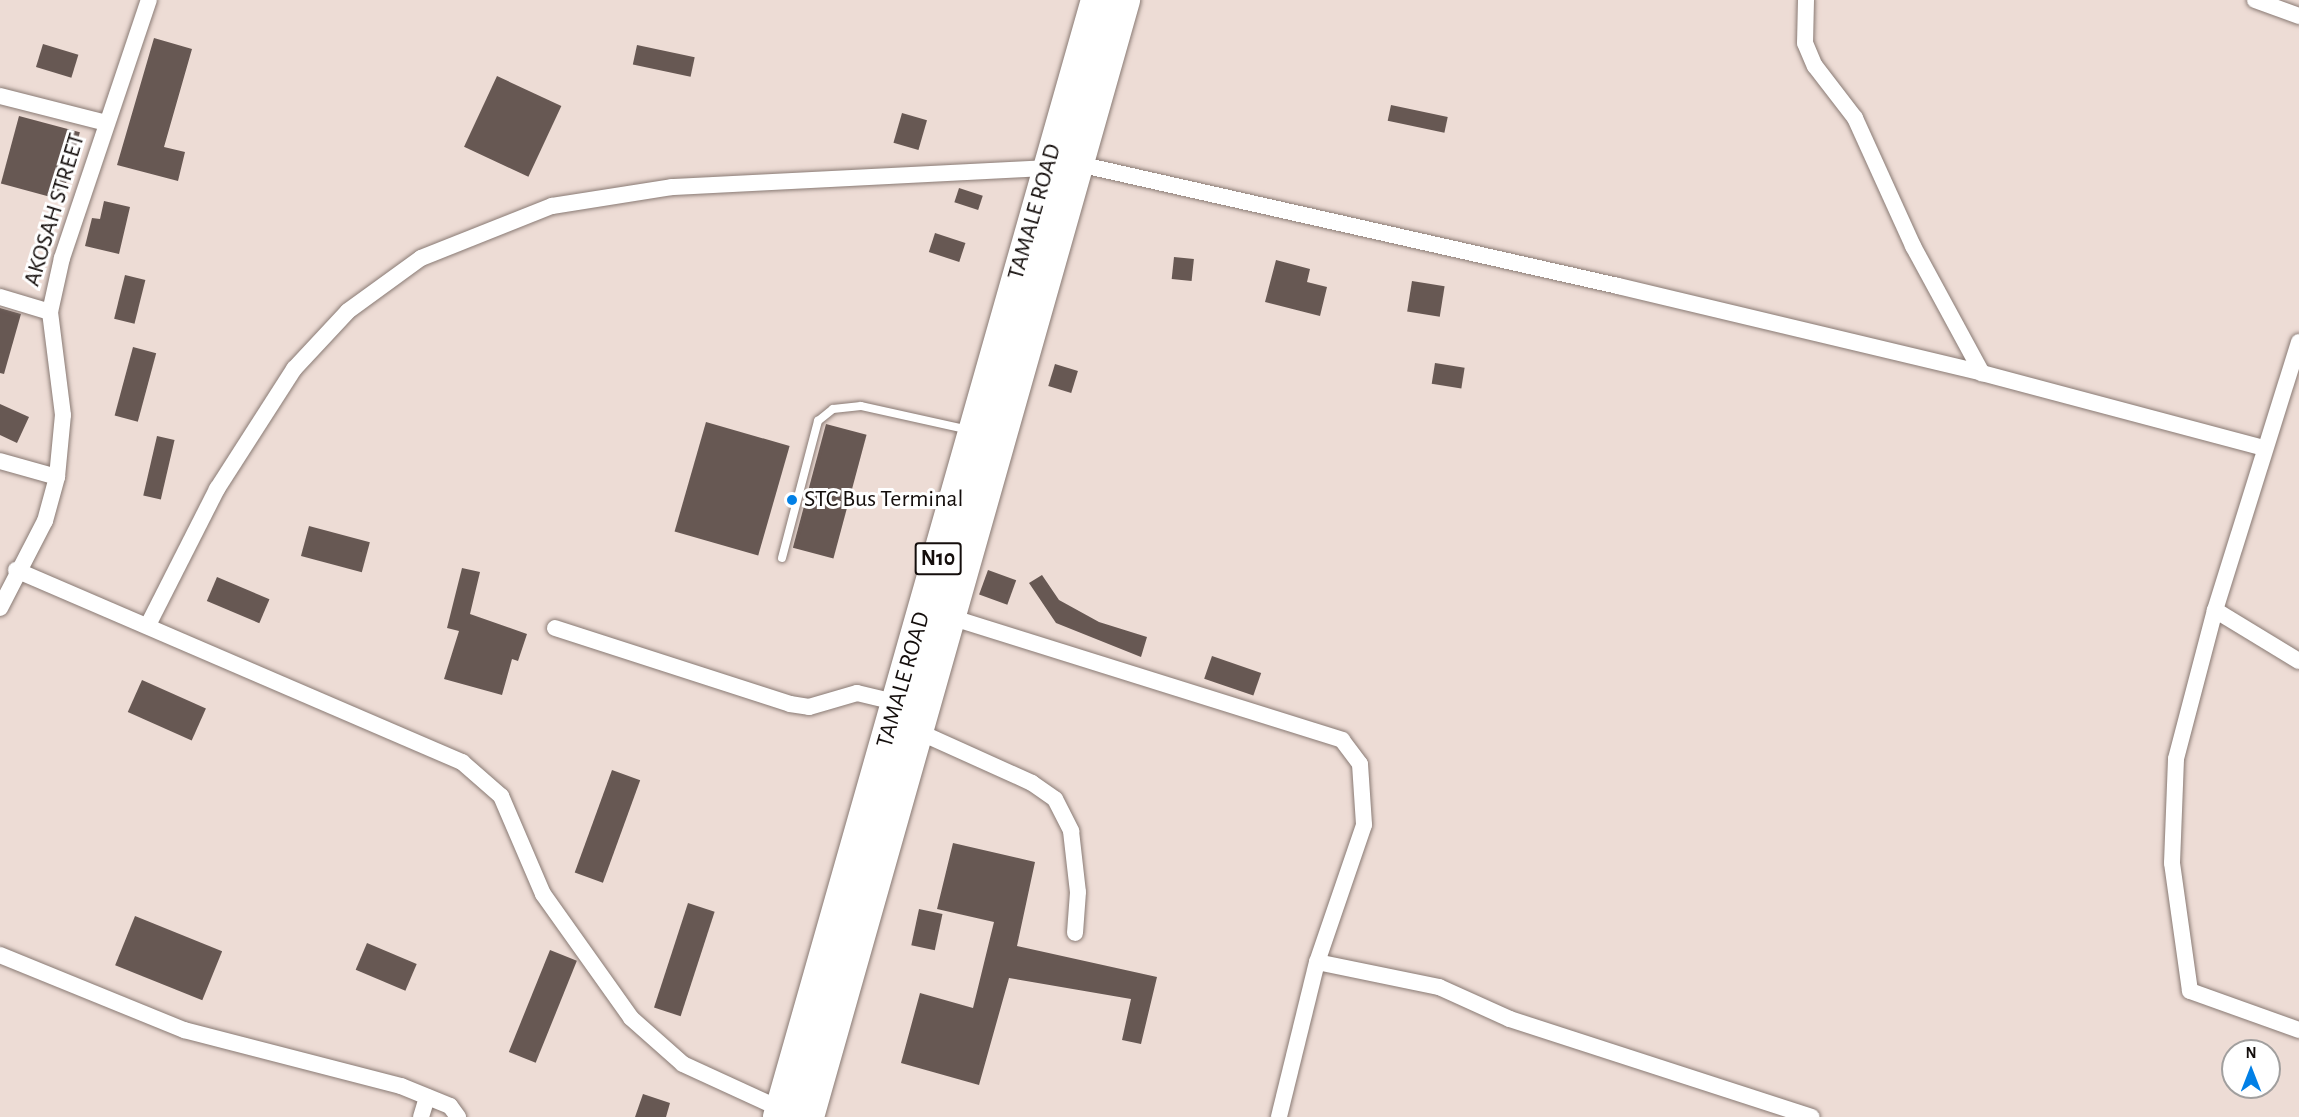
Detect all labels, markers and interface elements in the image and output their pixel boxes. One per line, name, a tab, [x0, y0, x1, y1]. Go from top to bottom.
street label: AKOSAH STREET	[18, 130, 92, 290]
street label: TAMALE ROAD	[1002, 141, 1068, 283]
place label: STC Bus Terminal	[804, 486, 964, 514]
marker: STC Bus Terminal	[785, 493, 799, 507]
road number: N10	[914, 540, 962, 578]
street label: TAMALE ROAD	[871, 609, 937, 751]
north arrow	[2221, 1039, 2281, 1099]
text: N	[2245, 1045, 2257, 1061]

